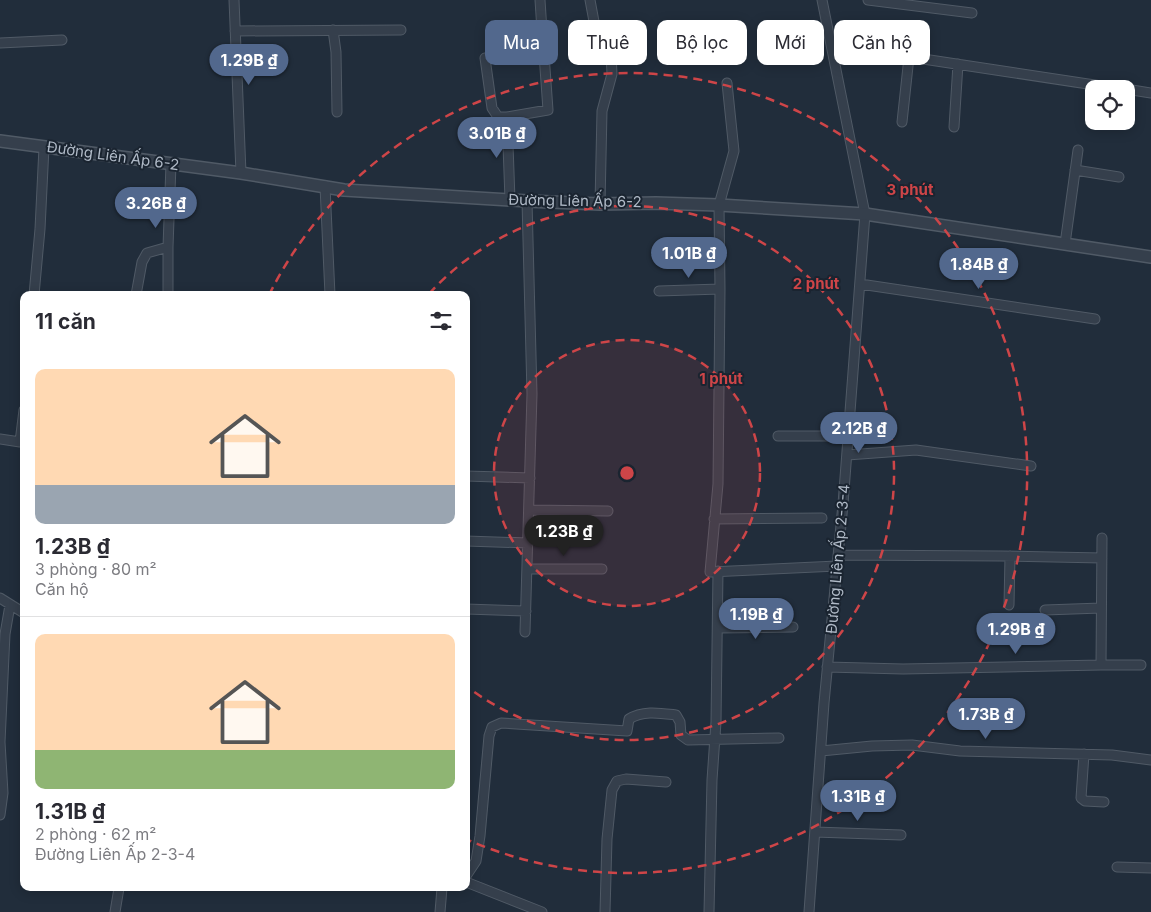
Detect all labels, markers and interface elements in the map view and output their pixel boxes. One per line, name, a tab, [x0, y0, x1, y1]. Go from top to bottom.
chip: Mua	[485, 20, 558, 65]
chip: Thuê	[568, 20, 647, 65]
chip: Bộ lọc	[657, 20, 747, 65]
chip: Mới	[757, 20, 824, 65]
chip: Căn hộ	[834, 20, 930, 65]
pin: 1.29B ₫	[203, 44, 295, 86]
text: 1.29B ₫	[220, 50, 278, 70]
map controls	[1085, 80, 1135, 130]
button: locate	[1085, 80, 1135, 130]
pin: 3.01B ₫	[451, 116, 543, 159]
text: 3.01B ₫	[468, 123, 526, 143]
street label: Đường Liên Ấp 6-2	[46, 135, 181, 174]
text: 3 phút	[887, 180, 934, 199]
pin: 3.26B ₫	[110, 186, 202, 229]
street label: Đường Liên Ấp 6-2	[508, 188, 642, 211]
text: 3.26B ₫	[126, 193, 186, 213]
pin: 1.01B ₫	[643, 236, 735, 279]
text: 1.01B ₫	[662, 243, 716, 263]
pin: 1.84B ₫	[933, 248, 1025, 290]
text: 1.84B ₫	[950, 254, 1008, 274]
text: 2 phút	[793, 274, 840, 293]
icon: filters	[427, 307, 455, 335]
text: 11 căn	[35, 309, 96, 334]
text: 1 phút	[699, 369, 743, 388]
icon: home	[200, 401, 290, 491]
pin: 2.12B ₫	[813, 412, 905, 454]
text: 2.12B ₫	[831, 418, 887, 438]
centre of rings	[618, 464, 636, 482]
street label: Đường Liên Ấp 2-3-4	[819, 483, 854, 635]
pin: 1.23B ₫	[518, 514, 610, 557]
text: 1.23B ₫	[535, 521, 593, 541]
text: 1.23B ₫	[35, 534, 110, 559]
text: 3 phòng · 80 m²	[35, 559, 157, 579]
text: Căn hộ	[35, 579, 89, 599]
pin: 1.19B ₫	[710, 598, 802, 640]
text: 1.19B ₫	[730, 604, 782, 624]
pin: 1.29B ₫	[970, 612, 1062, 655]
text: 1.29B ₫	[987, 619, 1045, 639]
icon: home	[200, 667, 290, 757]
pin: 1.73B ₫	[940, 698, 1032, 740]
text: 1.73B ₫	[958, 704, 1014, 724]
pin: 1.31B ₫	[812, 780, 904, 822]
text: 1.31B ₫	[831, 786, 885, 806]
text: 1.31B ₫	[35, 799, 105, 824]
text: 2 phòng · 62 m²	[35, 824, 156, 844]
text: Đường Liên Ấp 2-3-4	[35, 844, 195, 864]

